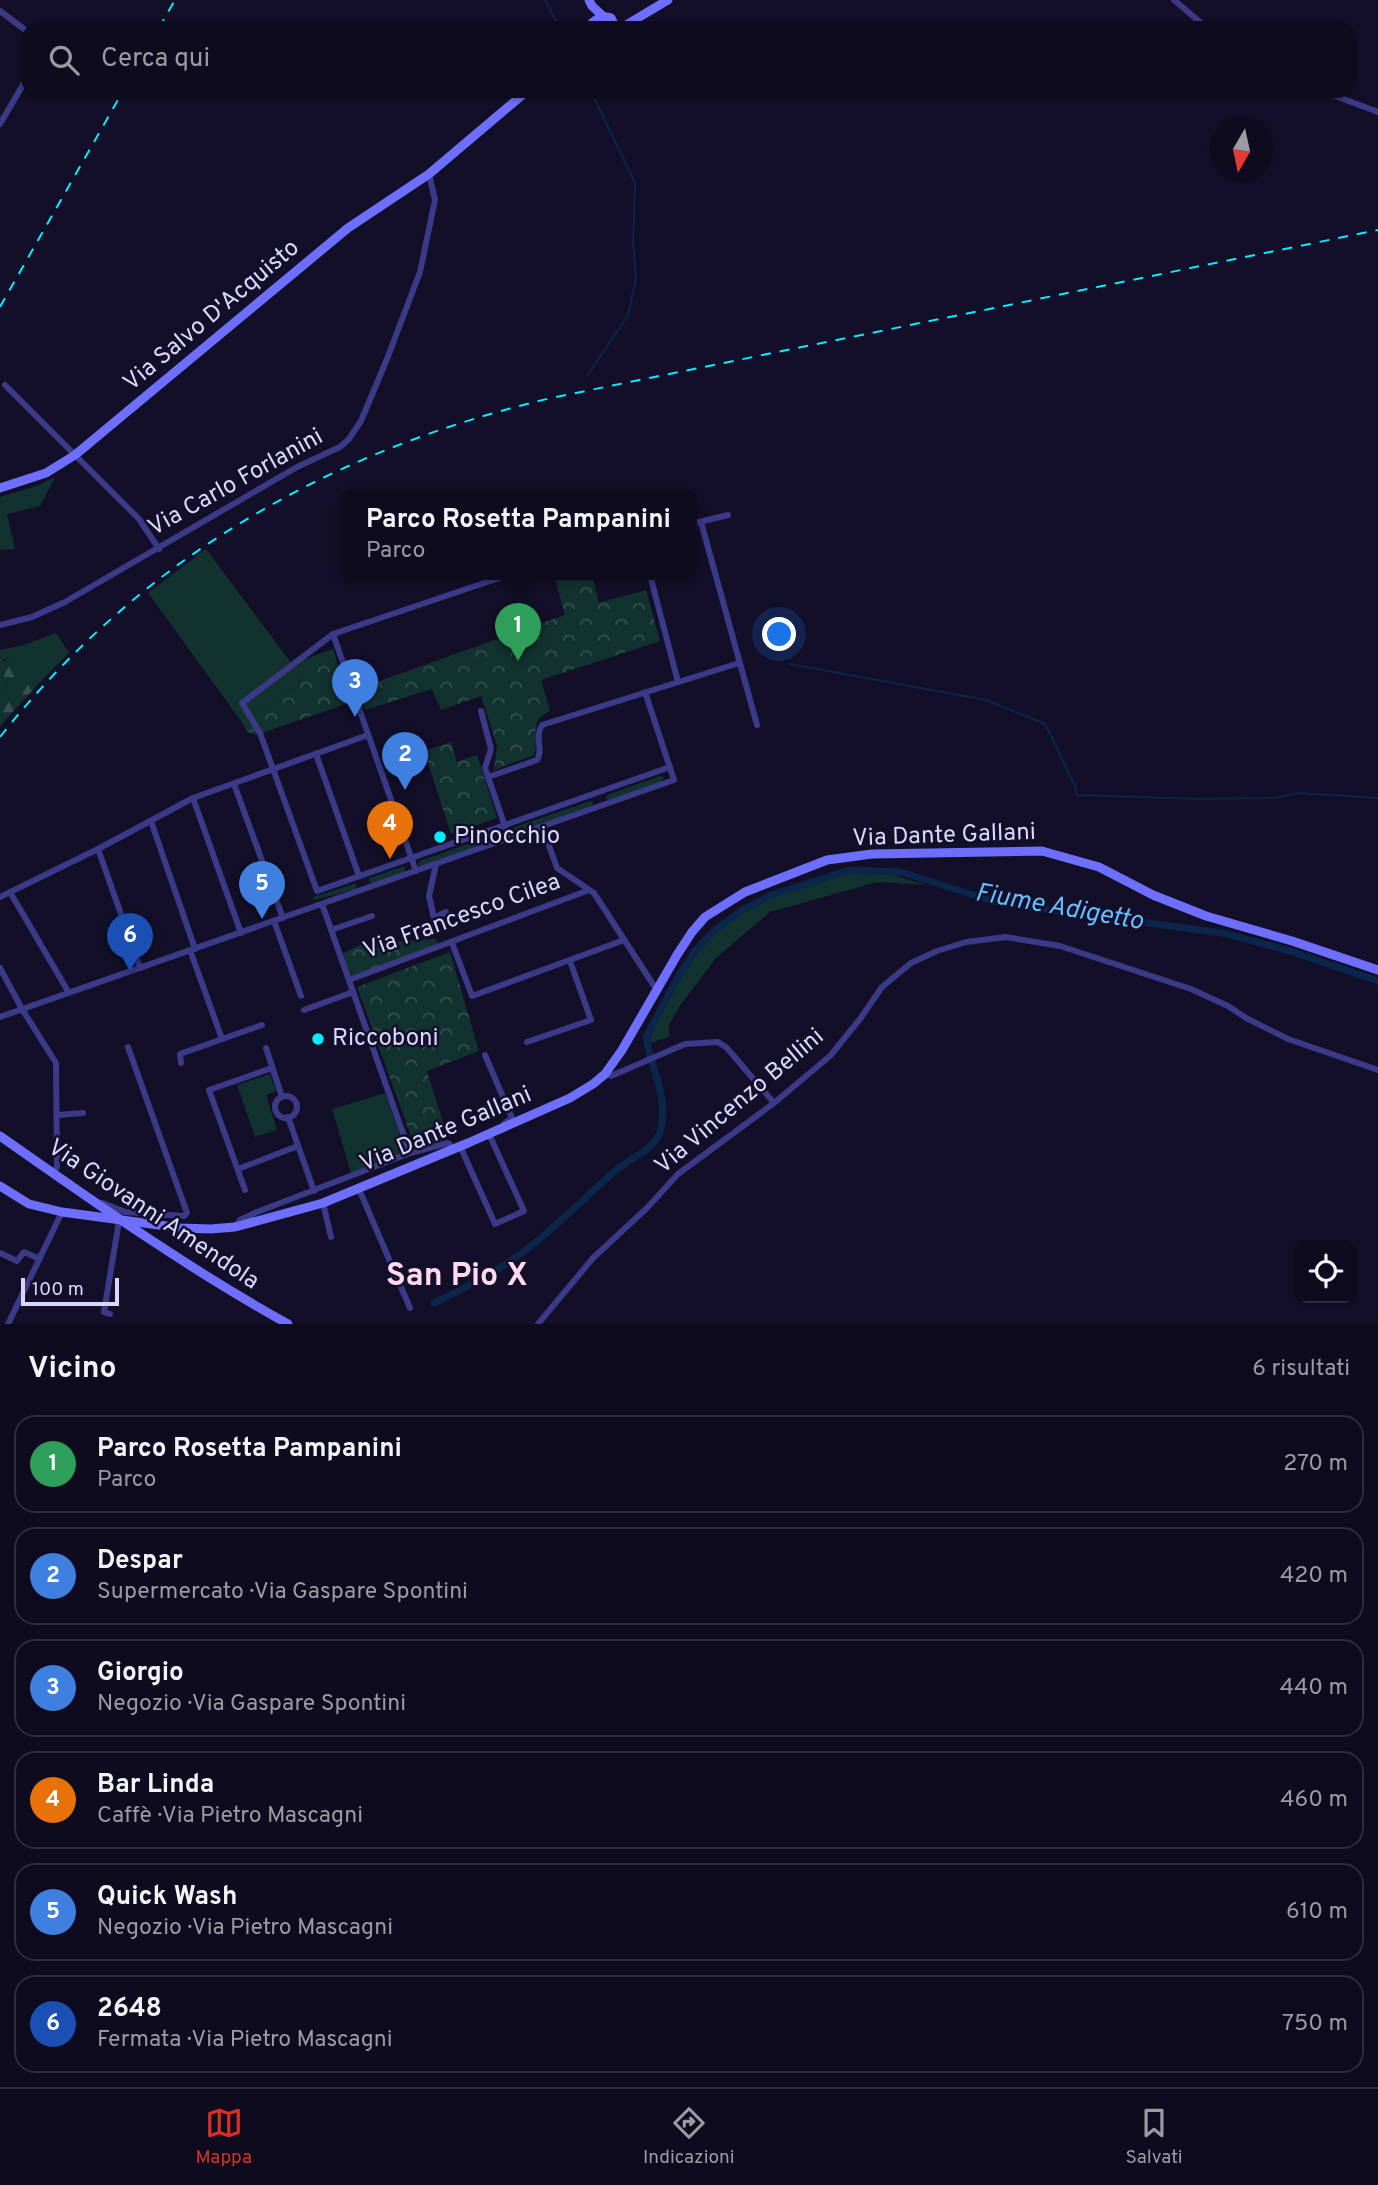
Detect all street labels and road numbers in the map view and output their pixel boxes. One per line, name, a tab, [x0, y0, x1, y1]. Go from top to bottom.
street label: Via Salvo D'Acquisto	[118, 234, 306, 398]
street label: Via Carlo Forlanini	[143, 422, 329, 544]
street label: Via Dante Gallani	[852, 818, 1036, 854]
street label: Via Francesco Cilea	[359, 867, 565, 967]
street label: Via Vincenzo Bellini	[649, 1023, 831, 1181]
street label: Via Dante Gallani	[356, 1080, 536, 1180]
street label: Via Giovanni Amendola	[42, 1133, 264, 1297]

